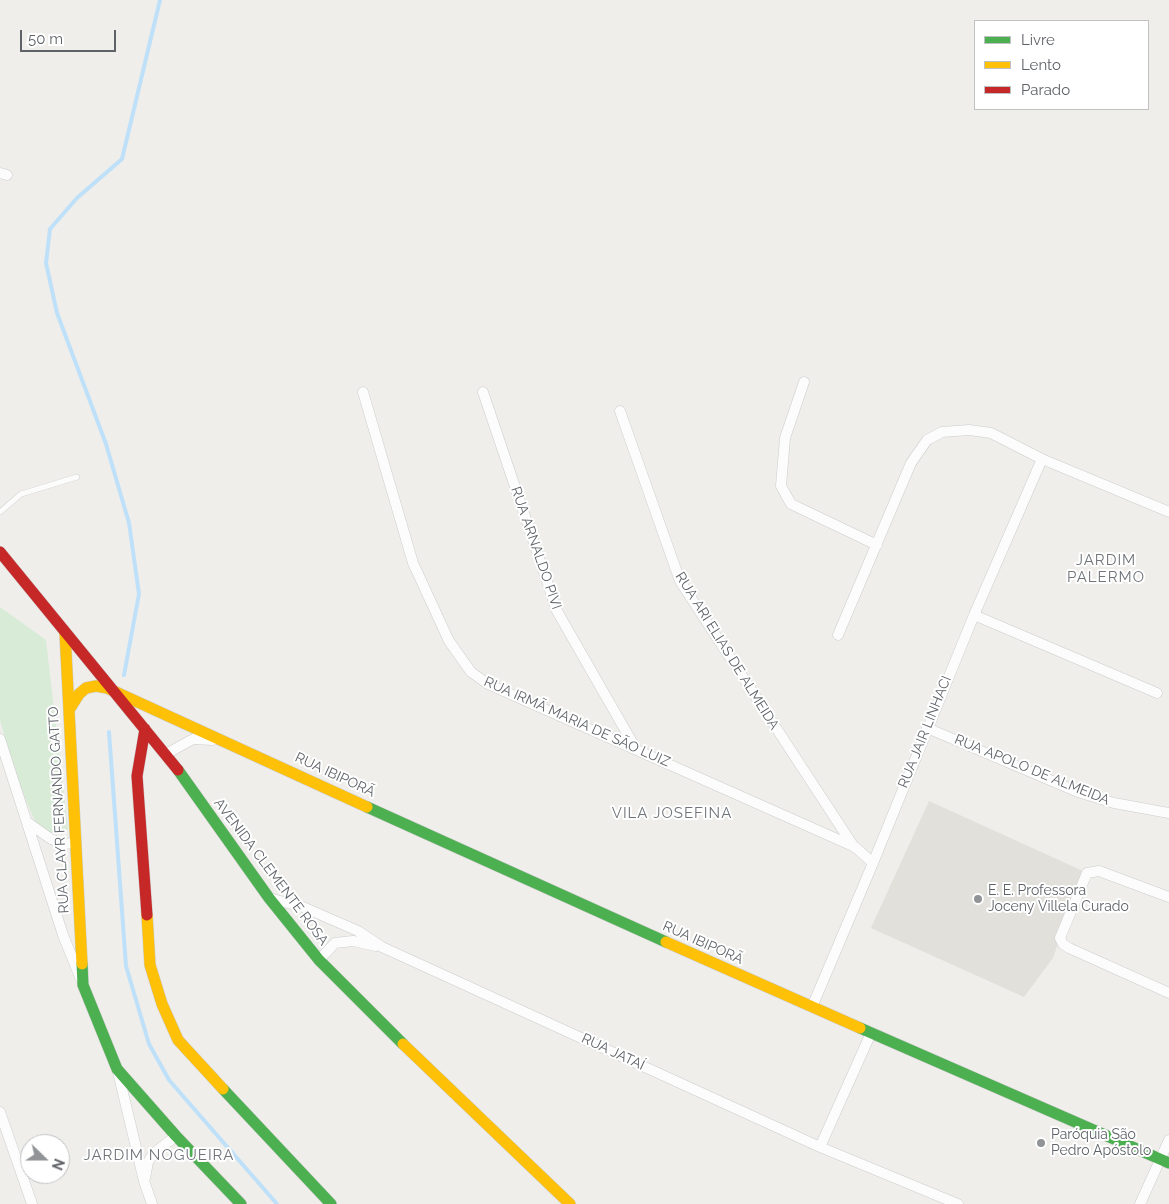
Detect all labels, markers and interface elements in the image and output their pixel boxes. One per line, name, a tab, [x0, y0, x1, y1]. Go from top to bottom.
scale bar	[22, 20, 119, 52]
legend	[974, 20, 1149, 110]
text: 50 m	[28, 30, 63, 48]
text: Livre	[1021, 31, 1055, 49]
text: Lento	[1021, 56, 1061, 74]
text: Parado	[1021, 81, 1070, 99]
street label: RUA ARNALDO PIVI	[507, 484, 565, 612]
district label: JARDIM PALERMO	[1066, 551, 1146, 586]
street label: RUA ARI ELIAS DE ALMEIDA	[671, 569, 783, 733]
street label: RUA IRMÃ MARIA DE SÃO LUIZ	[481, 673, 673, 771]
street label: RUA JAIR LINHACI	[895, 673, 955, 791]
street label: RUA CLAYR FERNANDO GATTO	[45, 706, 73, 914]
street label: RUA APOLO DE ALMEIDA	[952, 731, 1112, 809]
street label: RUA IBIPORÃ	[292, 749, 378, 801]
street label: AVENIDA CLEMENTE ROSA	[210, 795, 332, 949]
district label: VILA JOSEFINA	[610, 804, 734, 822]
place label: E. E. Professora Joceny Villela Curado	[988, 883, 1129, 916]
marker: E. E. Professora Joceny Villela Curado	[972, 893, 984, 905]
street label: RUA IBIPORÃ	[660, 918, 746, 968]
street label: RUA JATAÍ	[579, 1030, 647, 1074]
place label: Paróquia São Pedro Apóstolo	[1051, 1127, 1151, 1160]
north arrow	[20, 1134, 70, 1184]
marker: Paróquia São Pedro Apóstolo	[1035, 1137, 1047, 1149]
district label: JARDIM NOGUEIRA	[82, 1146, 236, 1164]
text: N	[49, 1156, 67, 1172]

